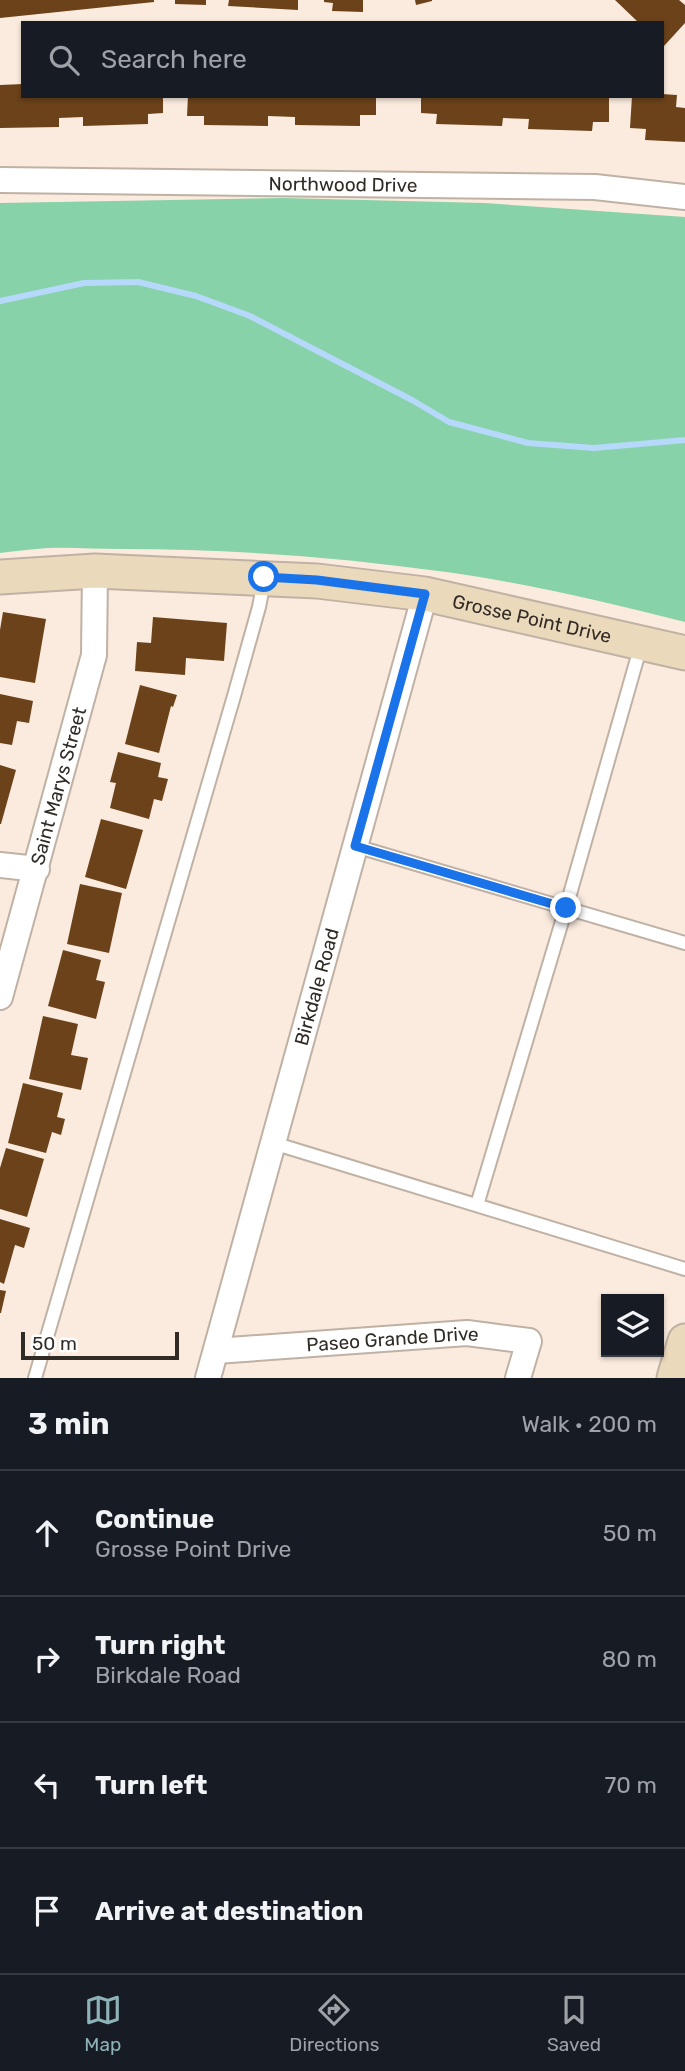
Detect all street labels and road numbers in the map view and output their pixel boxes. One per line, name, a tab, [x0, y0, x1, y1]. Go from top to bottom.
street label: Northwood Drive	[268, 172, 417, 196]
street label: Grosse Point Drive	[450, 589, 614, 647]
street label: Saint Marys Street	[25, 704, 91, 867]
street label: Birkdale Road	[289, 925, 343, 1048]
street label: Paseo Grande Drive	[306, 1321, 480, 1356]

